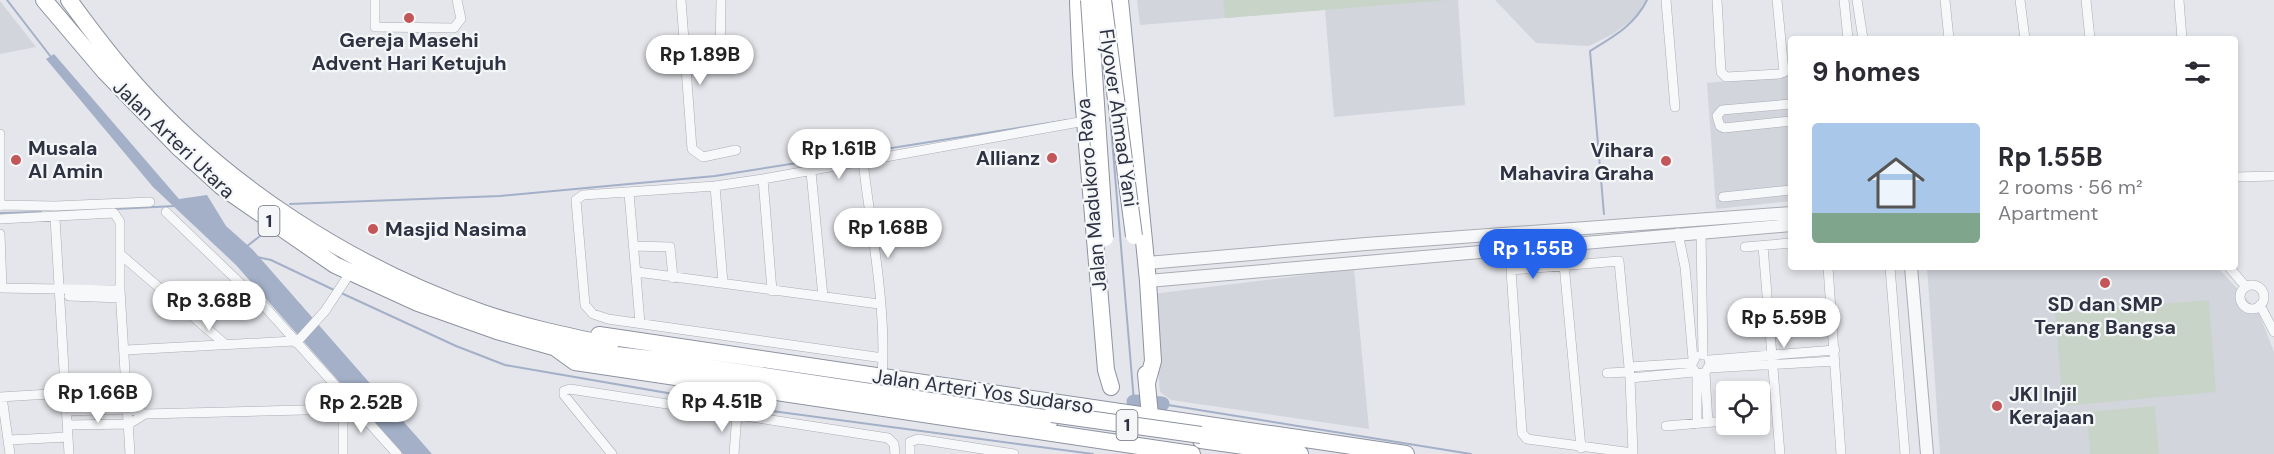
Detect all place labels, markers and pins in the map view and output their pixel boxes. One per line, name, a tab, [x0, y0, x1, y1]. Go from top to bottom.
marker: Gereja Masehi Advent Hari Ketujuh	[402, 11, 416, 25]
place label: Gereja Masehi Advent Hari Ketujuh	[312, 27, 507, 76]
pin: Rp 1.89B	[638, 35, 762, 86]
pin: Rp 1.61B	[777, 129, 901, 180]
place label: Musala Al Amin	[28, 135, 103, 184]
place label: Vihara Mahavira Graha	[1500, 137, 1654, 186]
place label: Allianz	[976, 145, 1040, 171]
marker: Allianz	[1045, 151, 1059, 165]
marker: Musala Al Amin	[9, 153, 23, 167]
marker: Vihara Mahavira Graha	[1659, 154, 1673, 168]
pin: Rp 1.68B	[826, 208, 950, 259]
place label: Masjid Nasima	[385, 216, 527, 242]
marker: Masjid Nasima	[366, 222, 380, 236]
pin: Rp 1.55B	[1471, 229, 1595, 280]
marker: SD dan SMP Terang Bangsa	[2098, 276, 2112, 290]
pin: Rp 3.68B	[147, 281, 271, 332]
place label: SD dan SMP Terang Bangsa	[2034, 291, 2176, 340]
pin: Rp 5.59B	[1722, 298, 1846, 349]
pin: Rp 1.66B	[36, 373, 160, 424]
place label: JKI Injil Kerajaan	[2009, 381, 2094, 430]
pin: Rp 4.51B	[660, 382, 784, 433]
pin: Rp 2.52B	[299, 383, 423, 434]
marker: JKI Injil Kerajaan	[1990, 399, 2004, 413]

